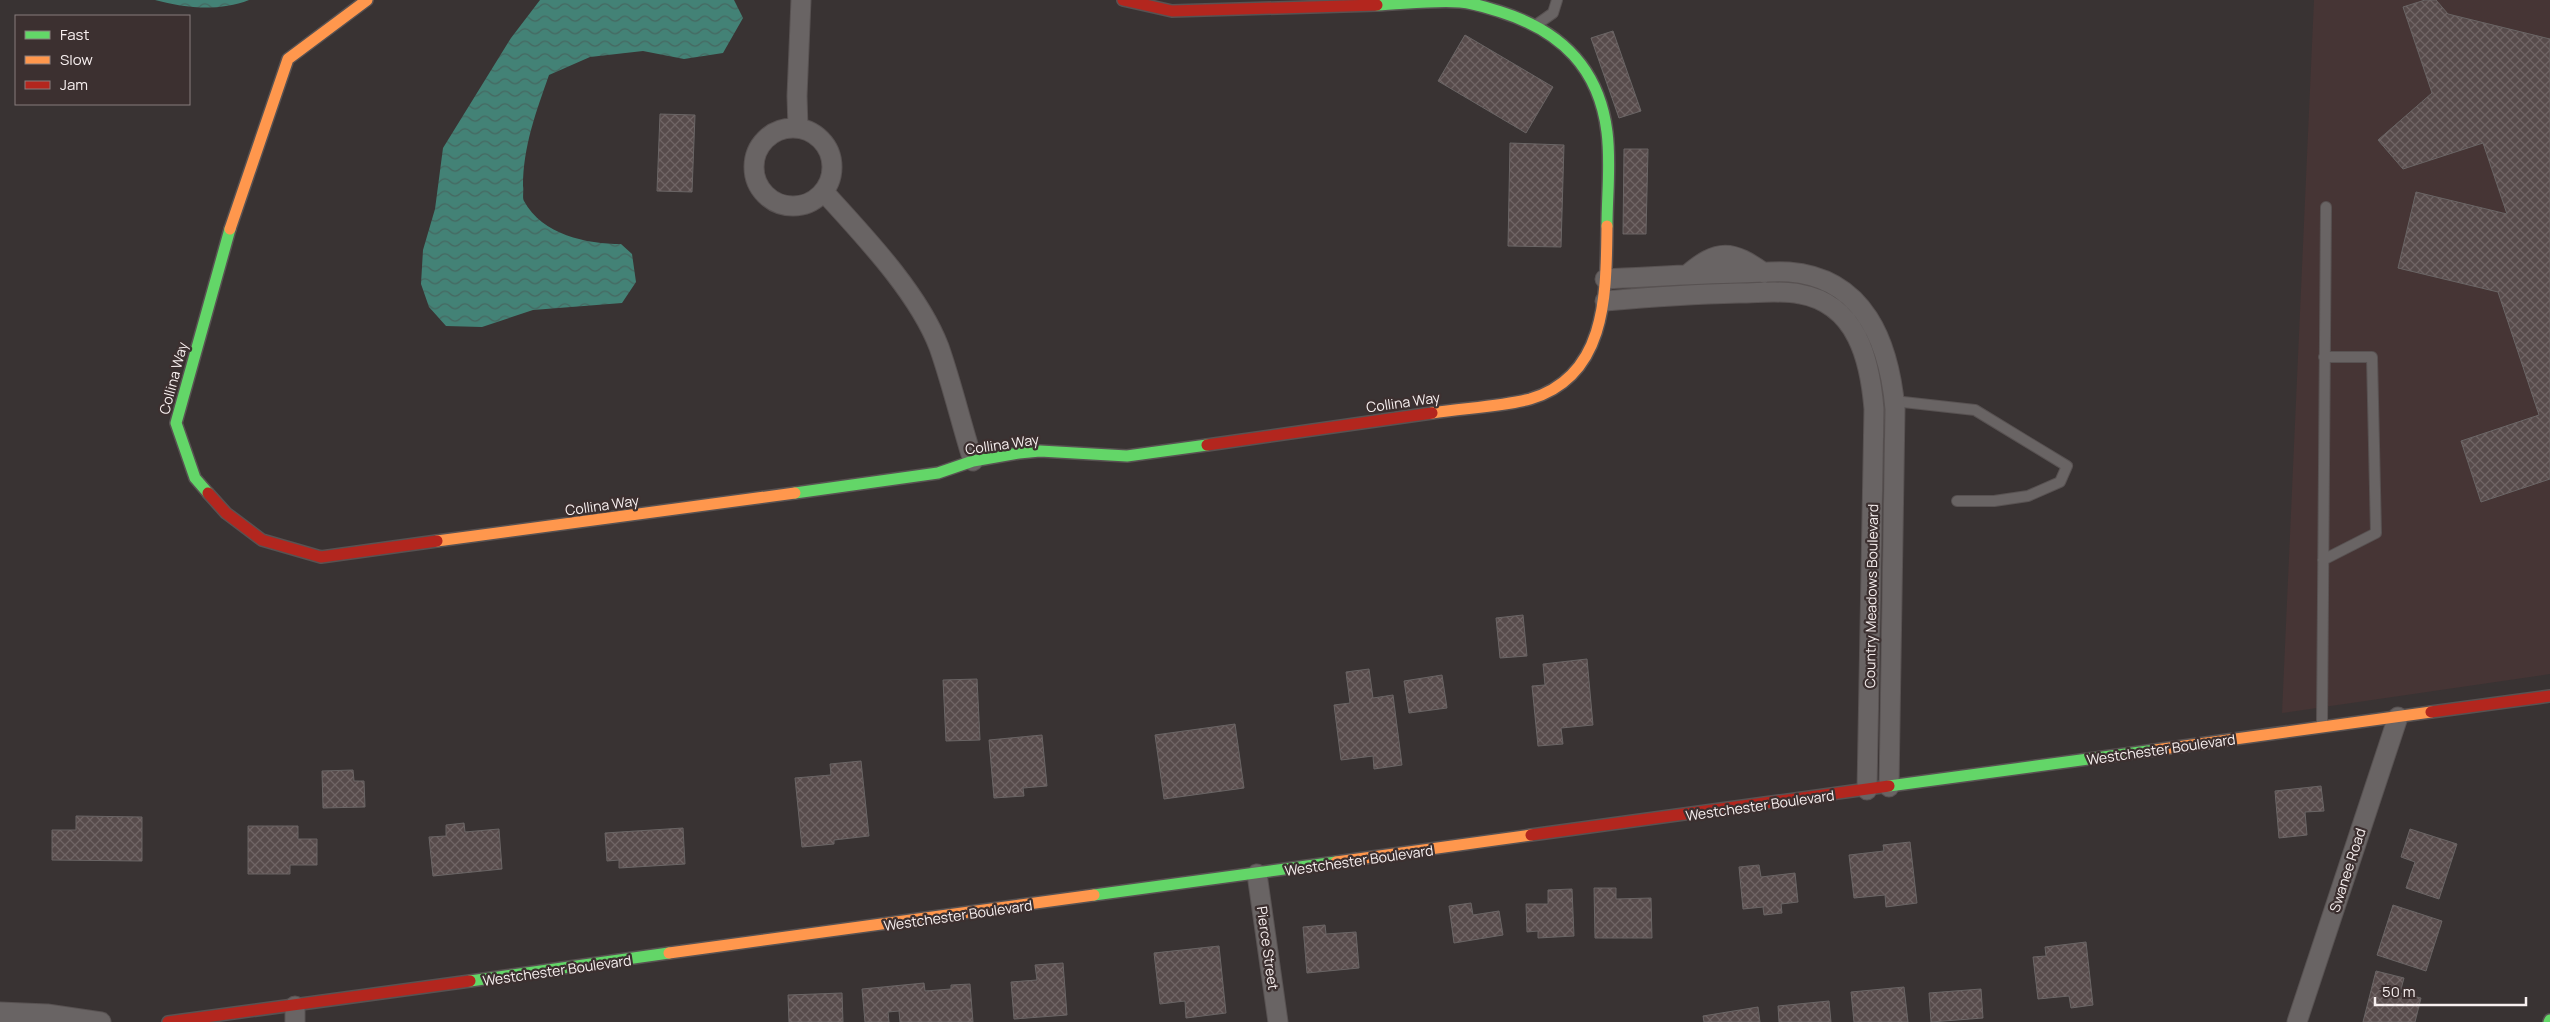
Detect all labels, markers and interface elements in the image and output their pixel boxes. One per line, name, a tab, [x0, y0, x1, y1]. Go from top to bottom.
legend	[15, 15, 190, 105]
text: Fast	[60, 24, 89, 45]
text: Slow	[60, 49, 93, 70]
text: Jam	[60, 74, 88, 95]
street label: Collina Way	[154, 339, 192, 416]
street label: Collina Way	[1365, 387, 1442, 417]
street label: Collina Way	[964, 429, 1041, 459]
street label: Collina Way	[564, 490, 641, 520]
street label: Country Meadows Boulevard	[1860, 504, 1882, 688]
street label: Westchester Boulevard	[2085, 729, 2237, 769]
street label: Westchester Boulevard	[1684, 785, 1836, 825]
street label: Swanee Road	[2324, 826, 2370, 914]
street label: Westchester Boulevard	[1283, 840, 1435, 880]
street label: Westchester Boulevard	[882, 895, 1034, 935]
street label: Pierce Street	[1253, 905, 1283, 992]
street label: Westchester Boulevard	[481, 950, 633, 990]
scale bar	[2375, 974, 2526, 1006]
text: 50 m	[2382, 981, 2416, 1002]

